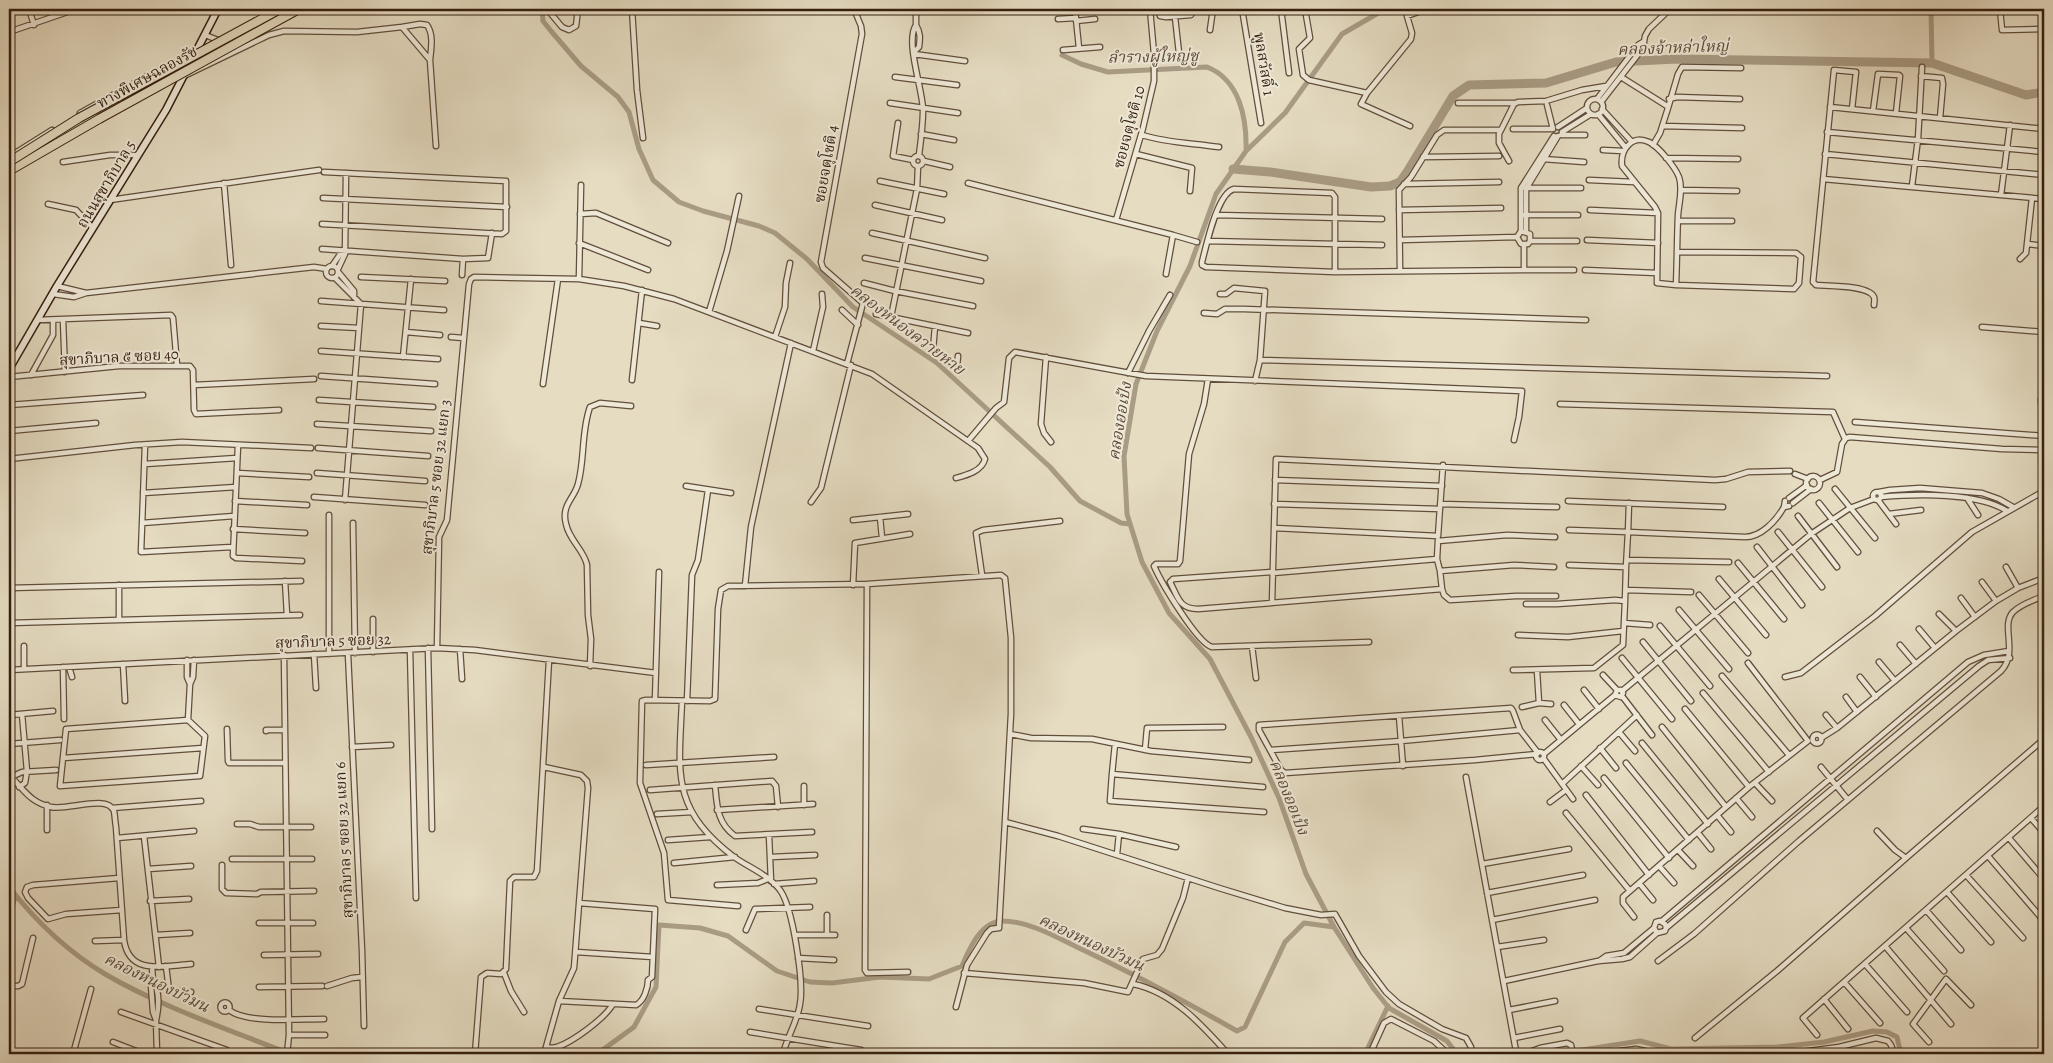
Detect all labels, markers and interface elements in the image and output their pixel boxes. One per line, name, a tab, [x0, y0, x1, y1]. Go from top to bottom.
street label: พูลสวัสดิ์ 1	[1249, 31, 1280, 97]
water label: คลองจ้าหล่าใหญ่	[1617, 34, 1731, 61]
street label: ทางพิเศษฉลองรัช	[93, 41, 201, 113]
water label: ลำรางผู้ใหญ่ชู	[1107, 44, 1200, 69]
street label: ซอยจตุโชติ 10	[1107, 83, 1151, 171]
street label: ซอยจตุโชติ 4	[808, 123, 844, 205]
street label: ถนนสุขาภิบาล 5	[72, 136, 141, 232]
water label: คลองหนองควายหาย	[846, 279, 970, 381]
street label: สุขาภิบาล ๕ ซอย 40	[59, 344, 179, 371]
water label: คลองออเป้ง	[1103, 379, 1137, 462]
street label: สุขาภิบาล 5 ซอย 32 แยก 3	[417, 398, 456, 556]
street label: สุขาภิบาล 5 ซอย 32	[275, 629, 391, 654]
water label: คลองออเป้ง	[1264, 756, 1314, 839]
street label: สุขาภิบาล 5 ซอย 32 แยก 6	[330, 761, 359, 919]
water label: คลองหนองบัวมน	[1035, 909, 1148, 977]
water label: คลองหนองบัวมน	[100, 948, 213, 1018]

